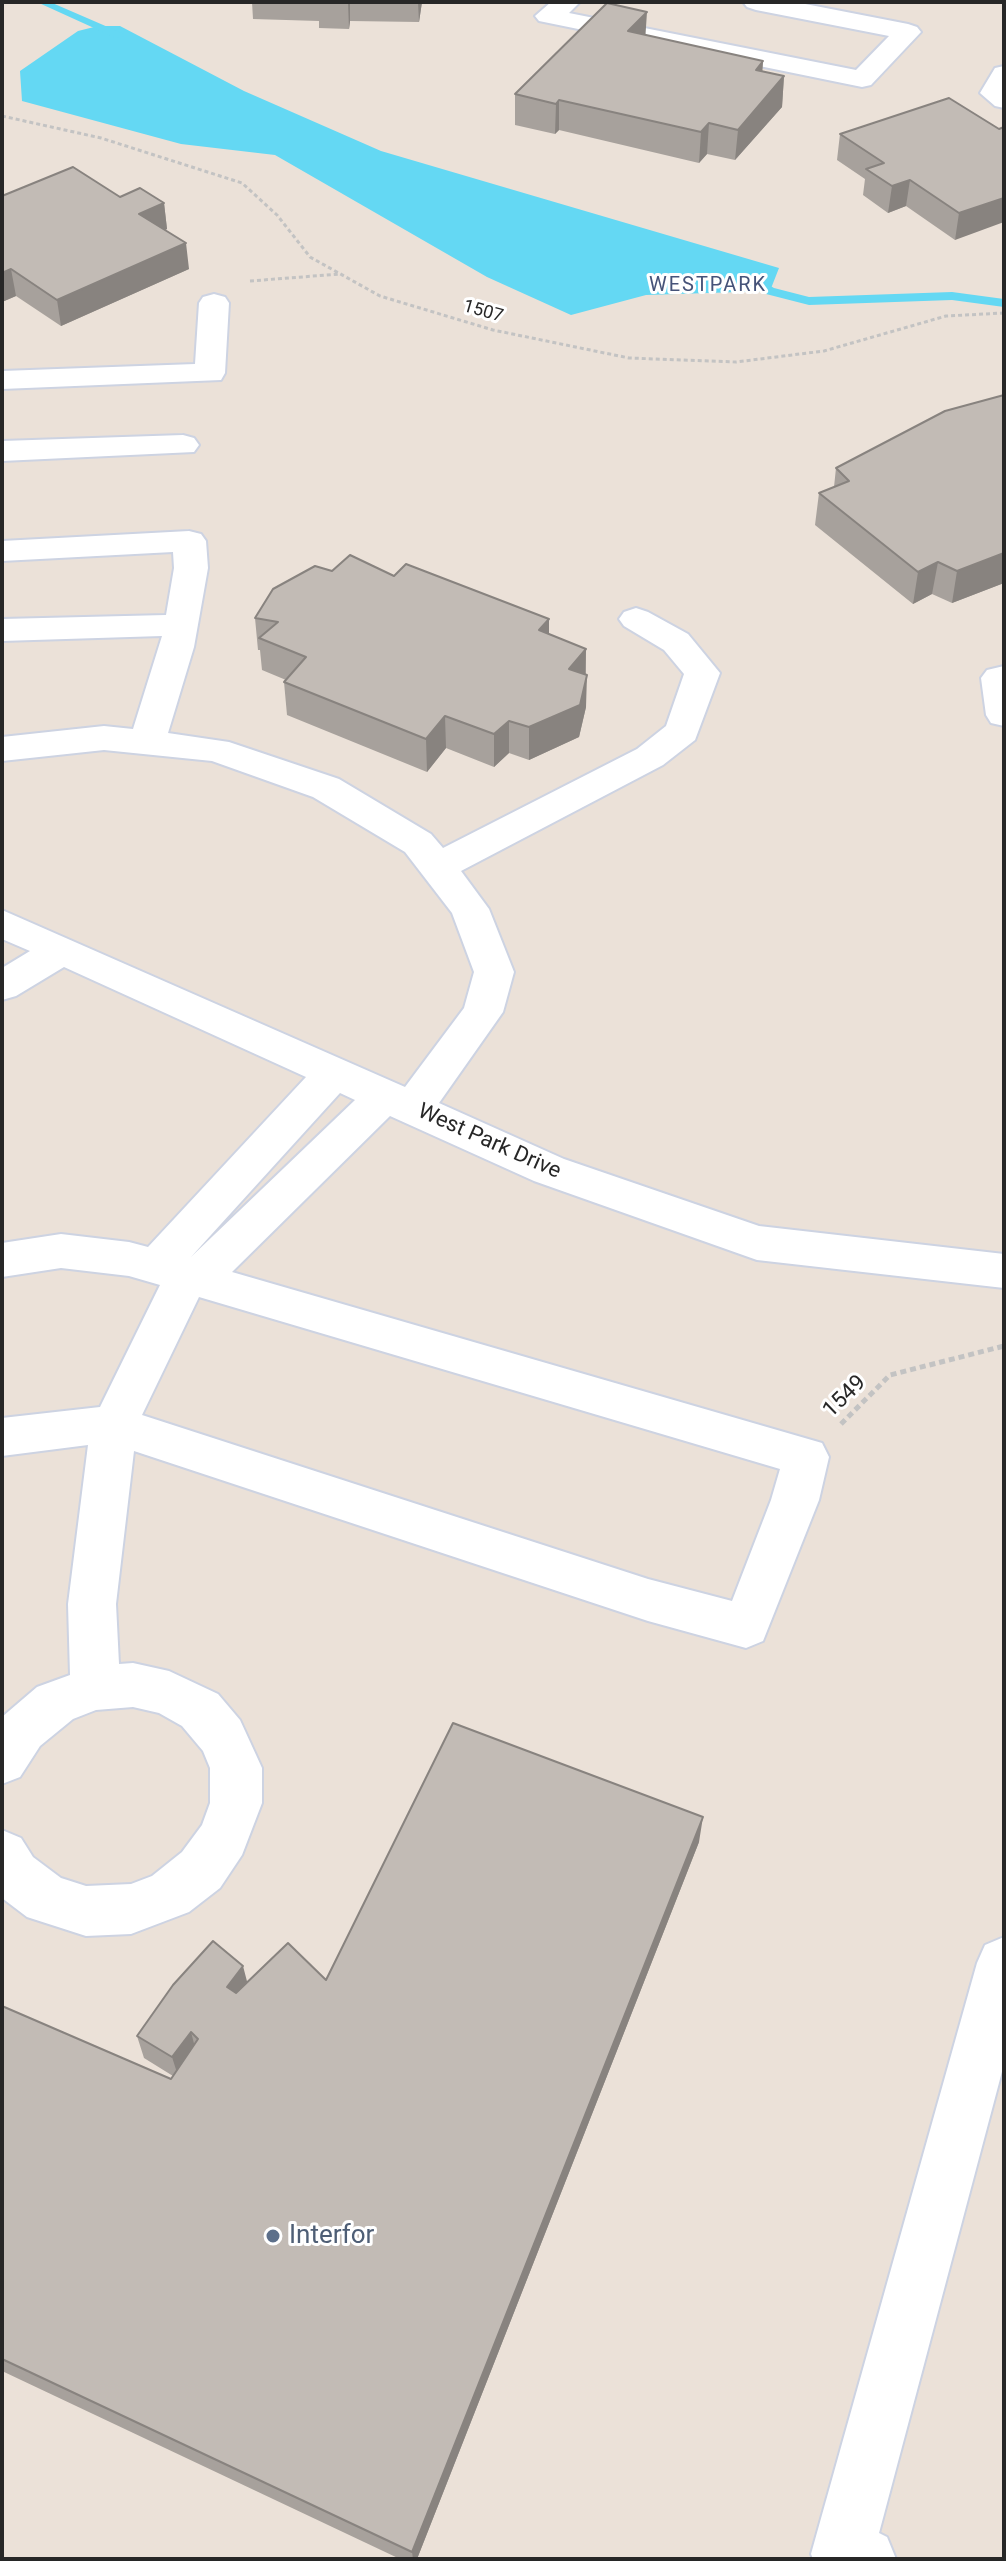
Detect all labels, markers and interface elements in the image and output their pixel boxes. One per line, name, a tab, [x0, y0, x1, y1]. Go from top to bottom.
district label: WESTPARK	[649, 274, 767, 298]
street label: 1507	[461, 296, 505, 328]
street label: West Park Drive	[413, 1099, 565, 1185]
street label: 1549	[818, 1370, 872, 1424]
place label: Interfor	[289, 2220, 374, 2252]
marker: Interfor	[264, 2227, 282, 2245]

